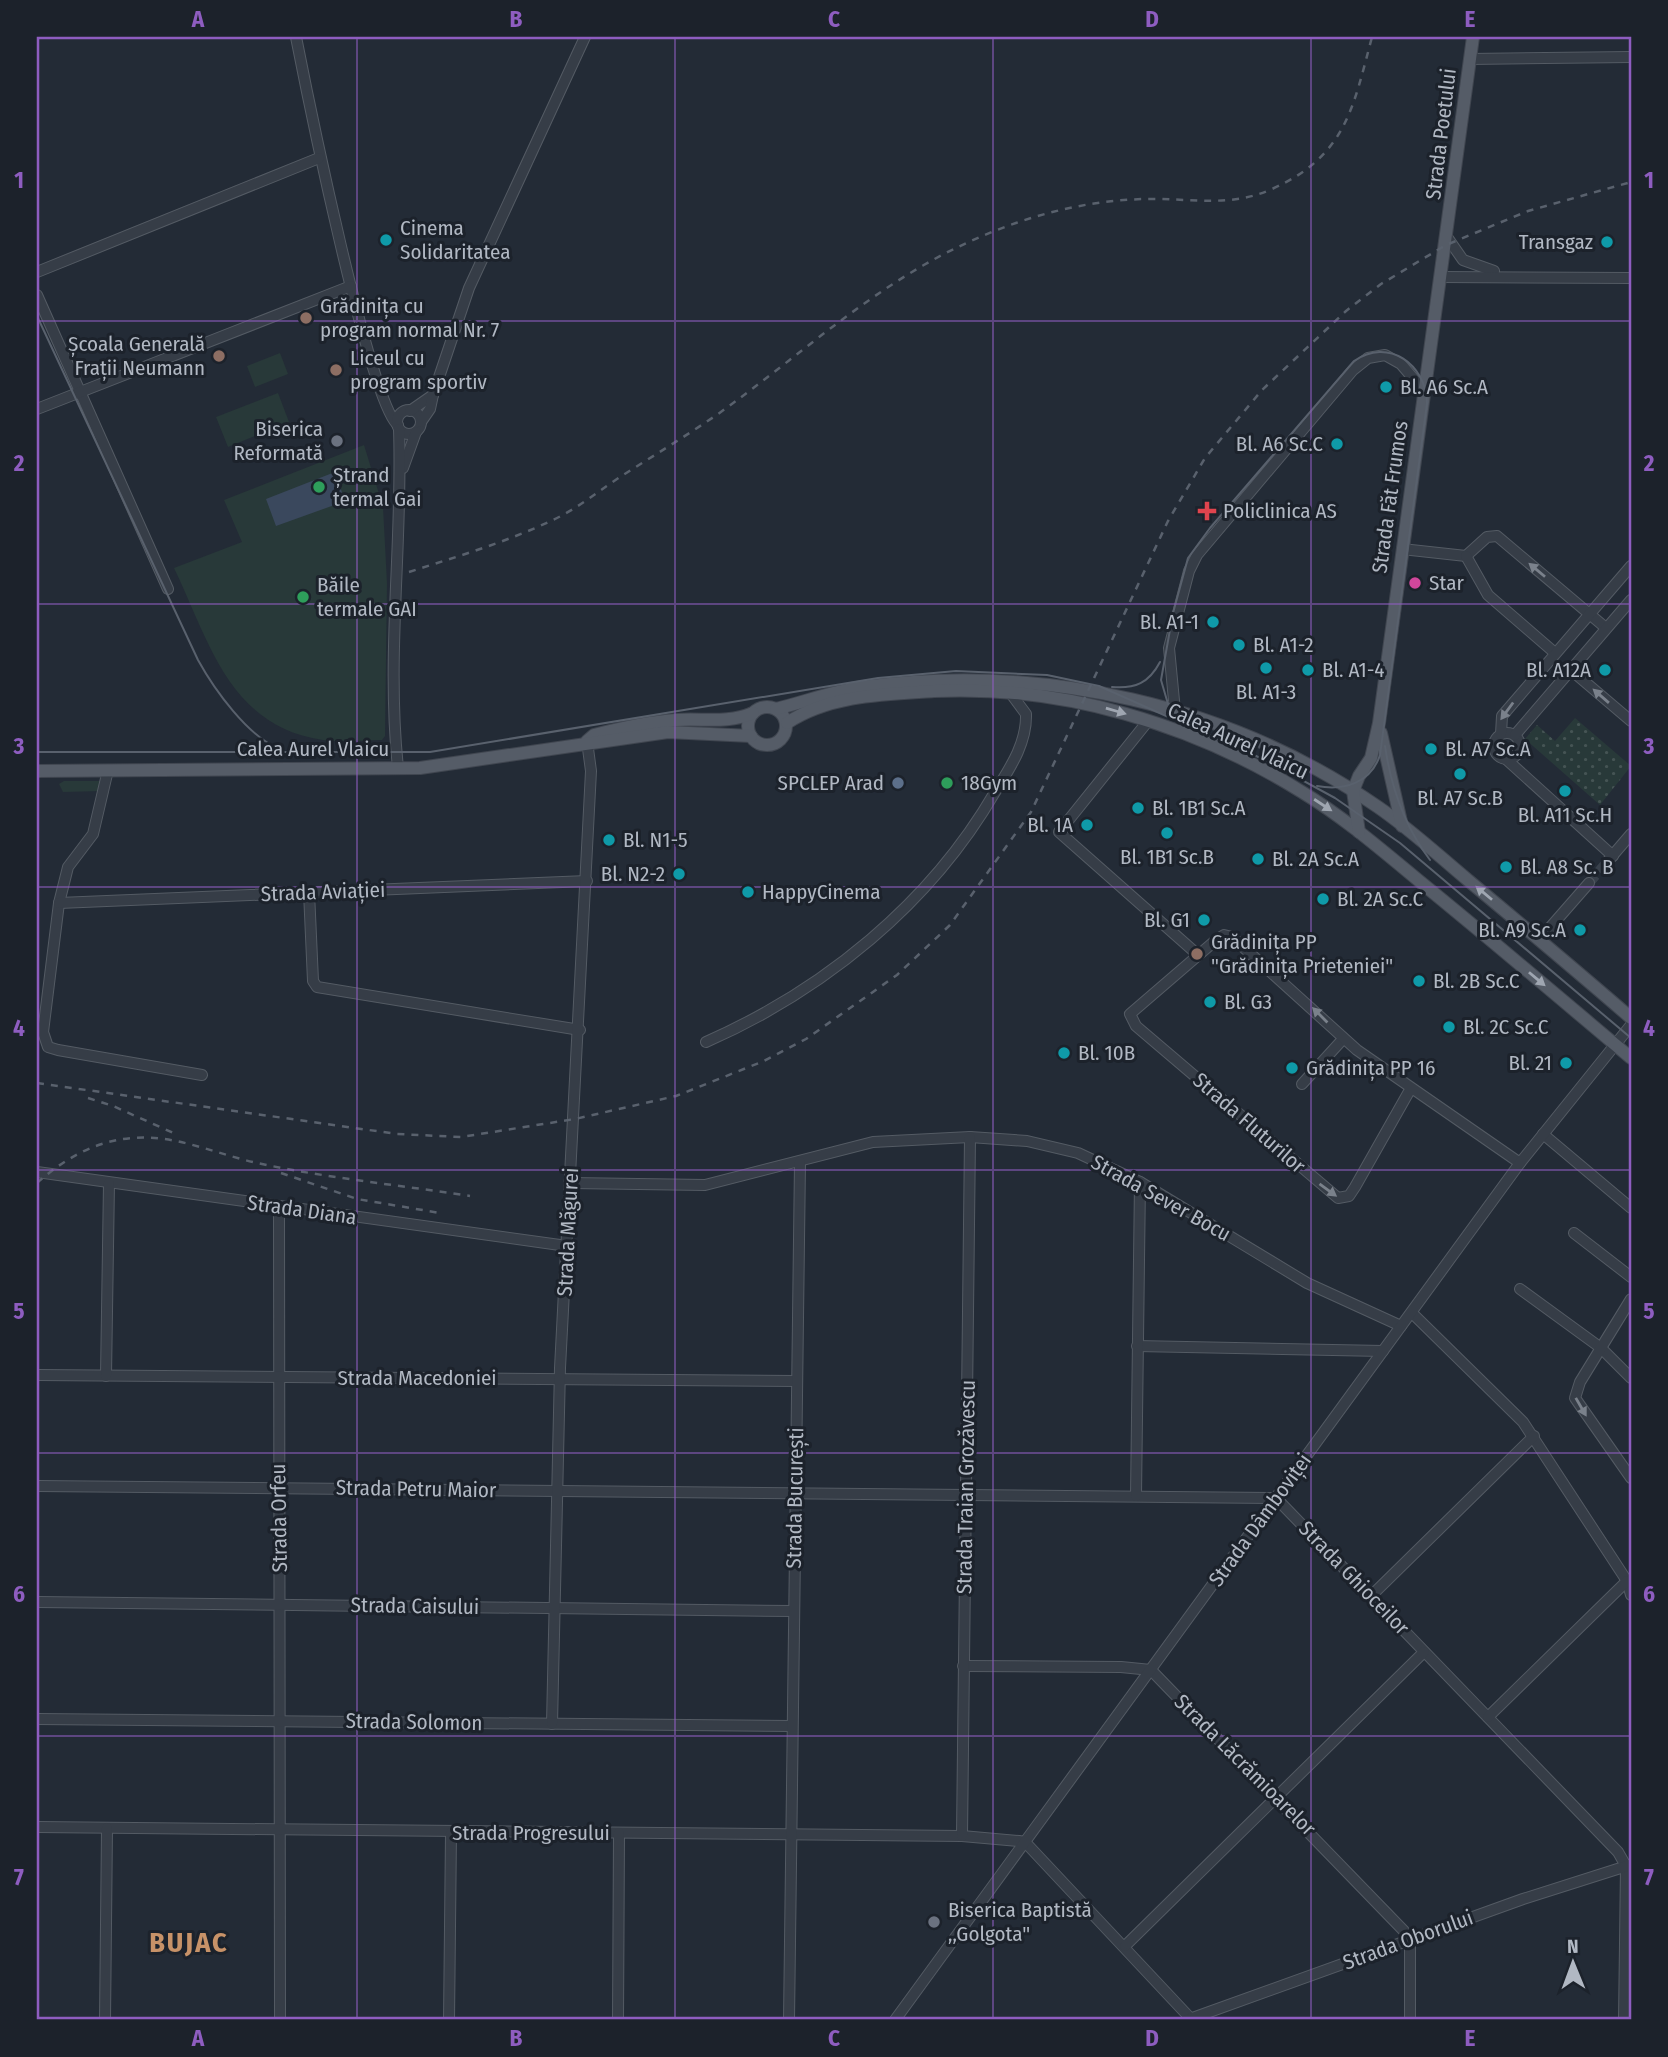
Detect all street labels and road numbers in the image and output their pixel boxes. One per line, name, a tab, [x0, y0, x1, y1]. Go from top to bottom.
street label: Strada Poetului	[1420, 67, 1462, 201]
street label: Strada Făt Frumos	[1366, 419, 1414, 575]
street label: Calea Aurel Vlaicu	[1163, 697, 1313, 785]
street label: Calea Aurel Vlaicu	[237, 736, 389, 762]
street label: Strada Aviației	[260, 877, 386, 907]
street label: Strada Fluturilor	[1187, 1067, 1311, 1179]
street label: Strada Sever Bocu	[1087, 1149, 1235, 1247]
street label: Strada Măgurei	[552, 1167, 584, 1297]
street label: Strada Diana	[246, 1189, 358, 1231]
street label: Strada Macedoniei	[337, 1365, 497, 1391]
street label: Strada Traian Grozăvescu	[951, 1380, 981, 1594]
street label: Strada București	[781, 1427, 809, 1569]
street label: Strada Dâmboviței	[1203, 1448, 1317, 1592]
street label: Strada Orfeu	[265, 1463, 293, 1573]
street label: Strada Petru Maior	[336, 1475, 497, 1503]
street label: Strada Ghioceilor	[1293, 1516, 1415, 1641]
street label: Strada Caisului	[351, 1592, 479, 1620]
street label: Strada Lăcrămioarelor	[1169, 1689, 1322, 1842]
street label: Strada Solomon	[345, 1708, 483, 1736]
street label: Strada Progresului	[452, 1820, 610, 1846]
street label: Strada Oborului	[1340, 1904, 1476, 1976]

